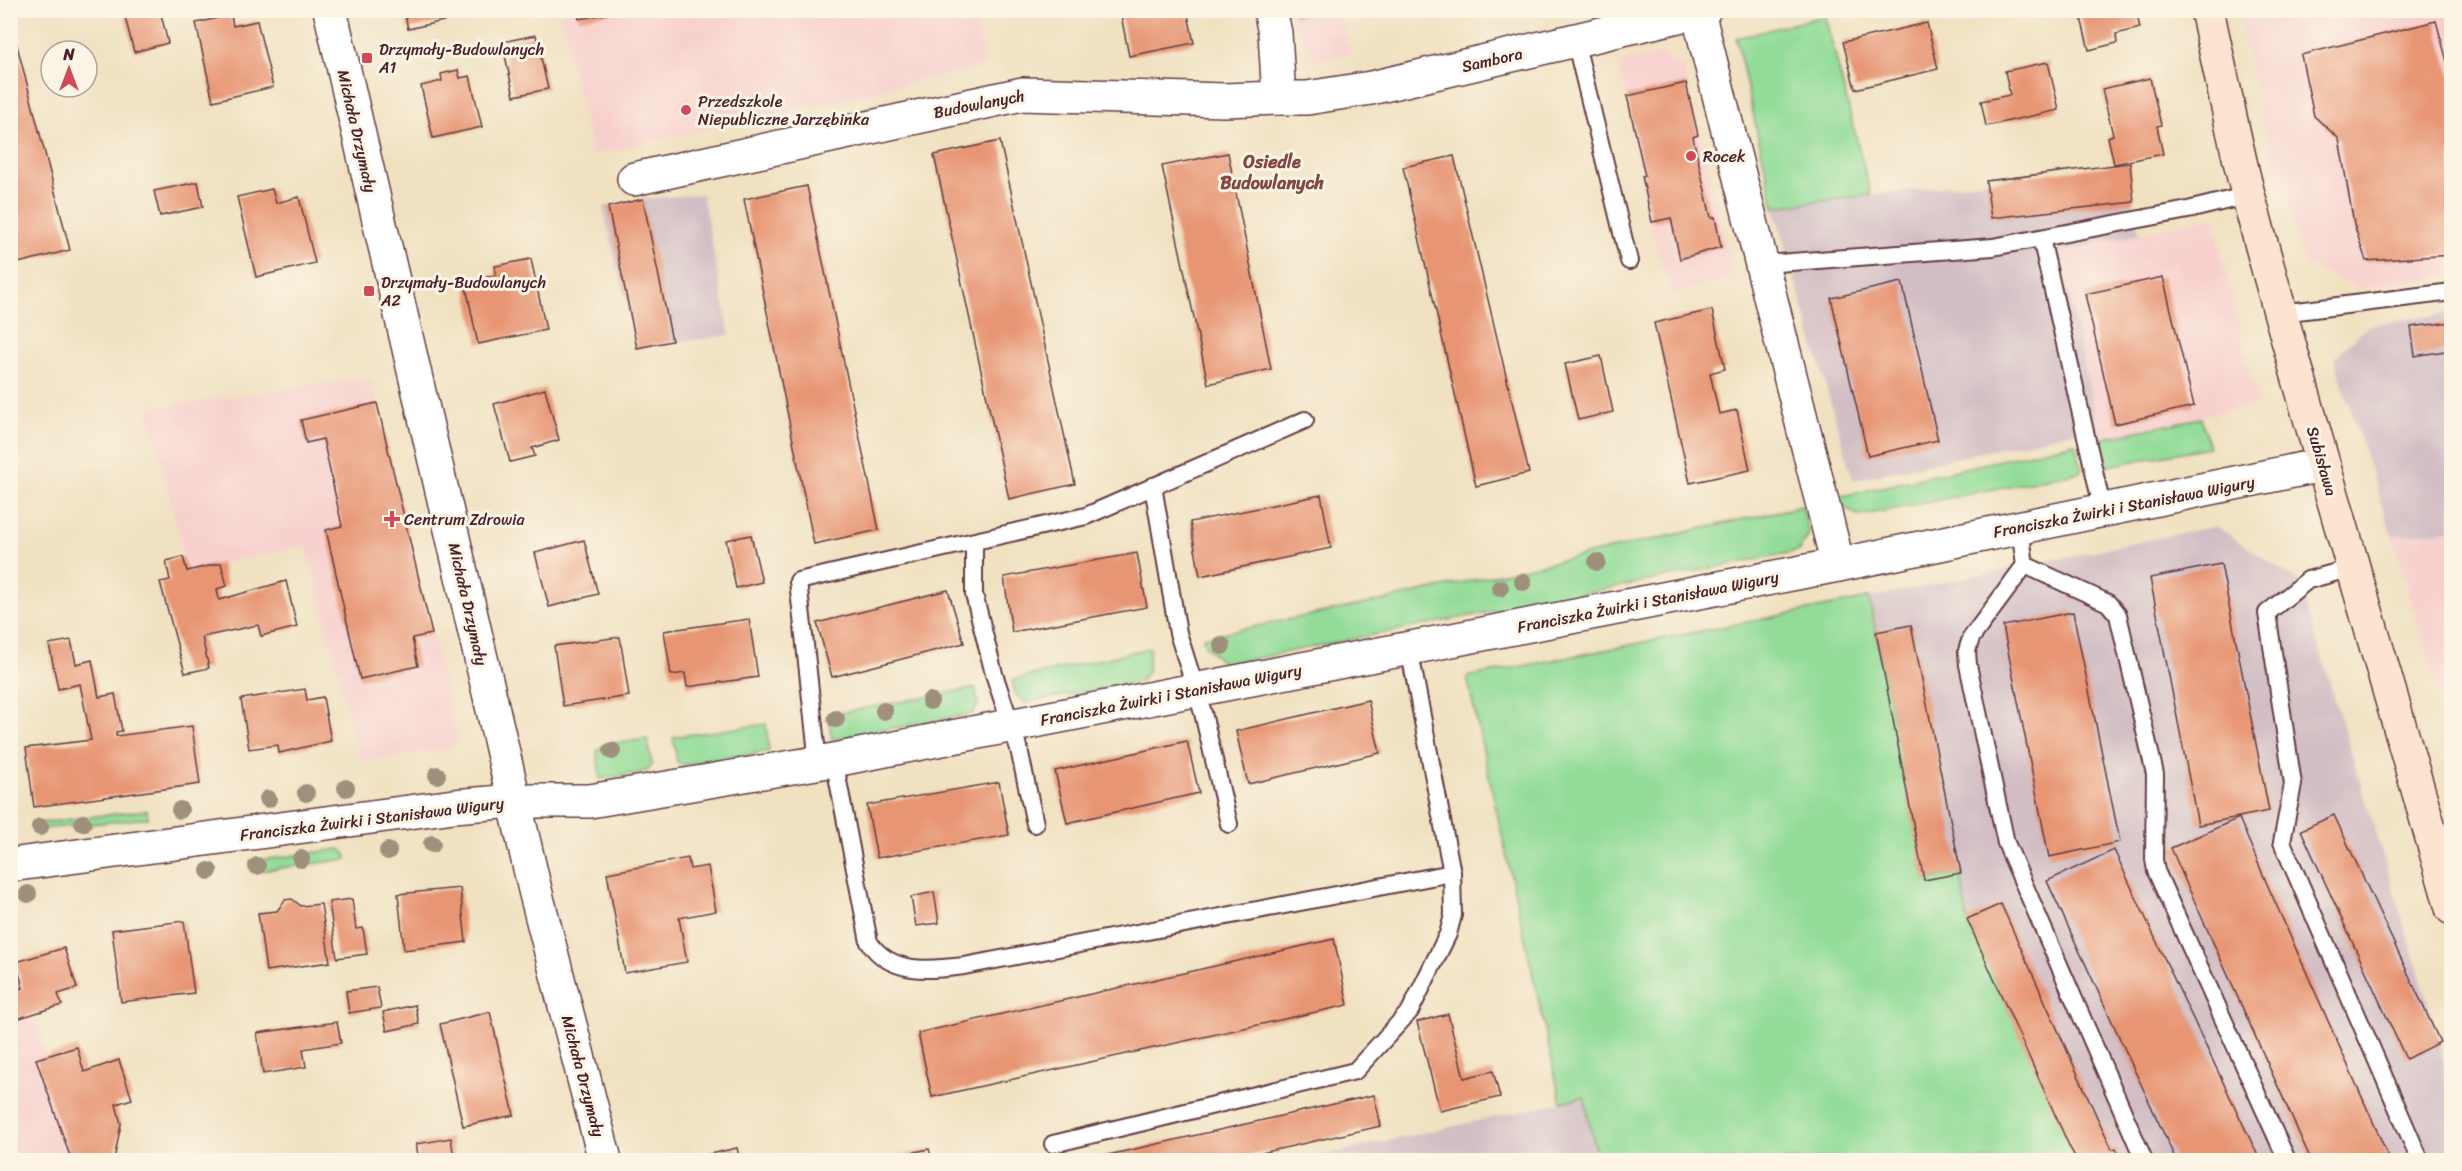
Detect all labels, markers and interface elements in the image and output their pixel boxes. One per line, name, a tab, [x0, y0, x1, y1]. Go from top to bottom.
place label: Drzymały-Budowlanych A1	[378, 35, 544, 82]
north arrow	[39, 39, 99, 99]
street label: Sambora	[1459, 39, 1525, 81]
text: N	[62, 40, 75, 69]
marker: Drzymały-Budowlanych A1	[360, 51, 374, 65]
street label: Michała Drzymały	[329, 67, 385, 196]
street label: Budowlanych	[931, 81, 1027, 127]
place label: Przedszkole Niepubliczne Jarzębinka	[698, 87, 870, 134]
marker: Przedszkole Niepubliczne Jarzębinka	[679, 103, 693, 117]
place label: Rocek	[1703, 142, 1746, 171]
district label: Osiedle Budowlanych	[1220, 146, 1324, 199]
marker: Rocek	[1684, 149, 1698, 163]
place label: Drzymały-Budowlanych A2	[380, 268, 546, 315]
marker: Drzymały-Budowlanych A2	[362, 284, 376, 298]
street label: Subisława	[2298, 423, 2346, 499]
street label: Franciszka Żwirki i Stanisława Wigury	[1991, 467, 2258, 547]
place label: Centrum Zdrowia	[404, 505, 525, 534]
marker: Centrum Zdrowia	[385, 512, 399, 526]
street label: Michała Drzymały	[440, 540, 496, 669]
street label: Franciszka Żwirki i Stanisława Wigury	[1515, 562, 1782, 642]
street label: Franciszka Żwirki i Stanisława Wigury	[1038, 655, 1305, 735]
street label: Franciszka Żwirki i Stanisława Wigury	[238, 788, 506, 850]
street label: Michała Drzymały	[553, 1012, 613, 1141]

